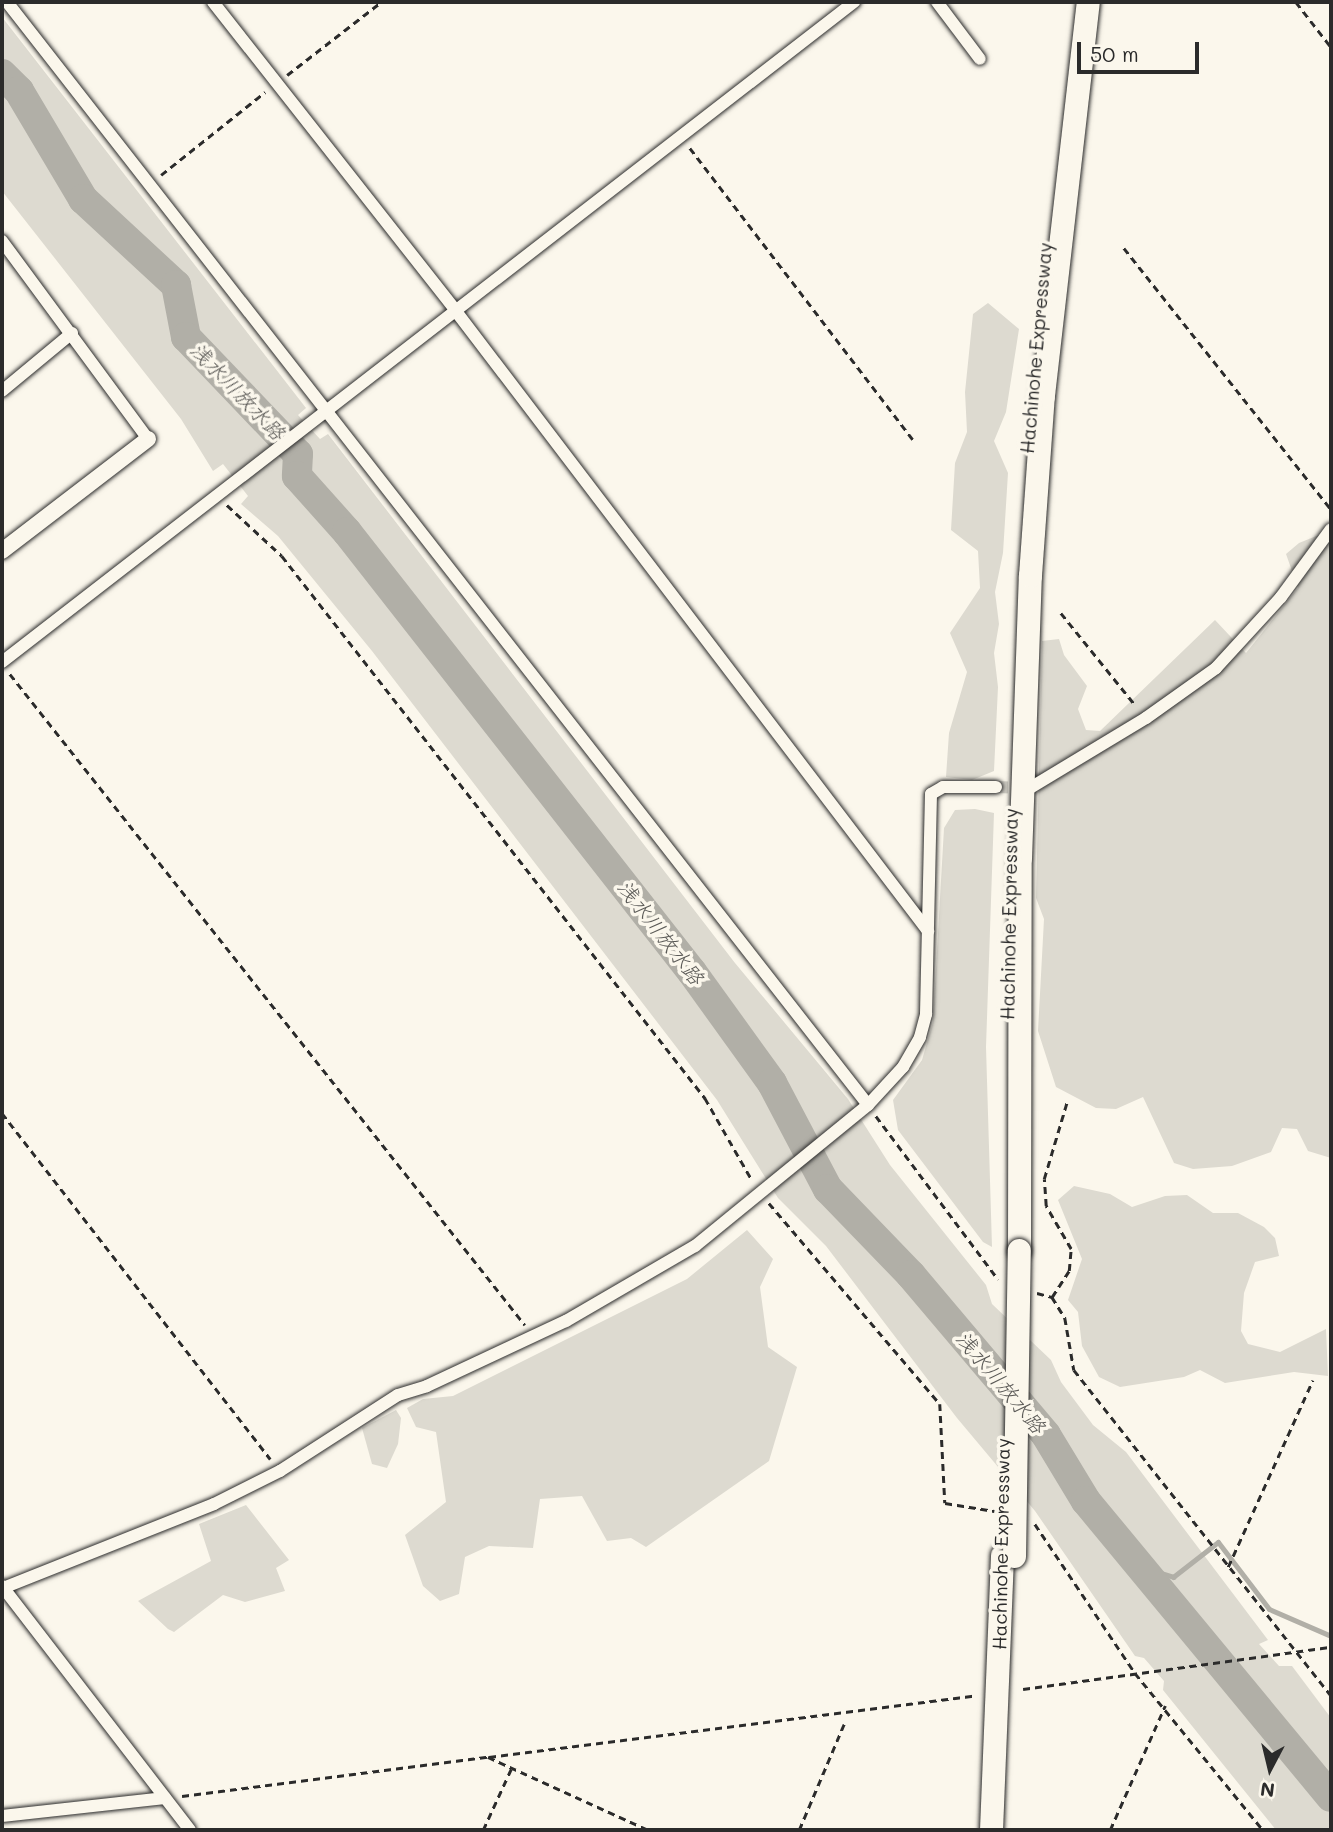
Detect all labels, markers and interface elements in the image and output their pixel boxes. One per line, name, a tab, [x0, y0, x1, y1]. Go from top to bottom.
scale bar	[1081, 28, 1204, 72]
text: 50 m	[1090, 40, 1139, 67]
street label: Hachinohe Expressway	[1015, 241, 1057, 455]
water label: 浅水川放水路	[185, 337, 291, 445]
street label: Hachinohe Expressway	[996, 808, 1022, 1020]
water label: 浅水川放水路	[612, 875, 710, 989]
water label: 浅水川放水路	[951, 1326, 1051, 1438]
street label: Hachinohe Expressway	[988, 1438, 1014, 1650]
north arrow	[1235, 1734, 1305, 1804]
text: N	[1259, 1777, 1276, 1804]

